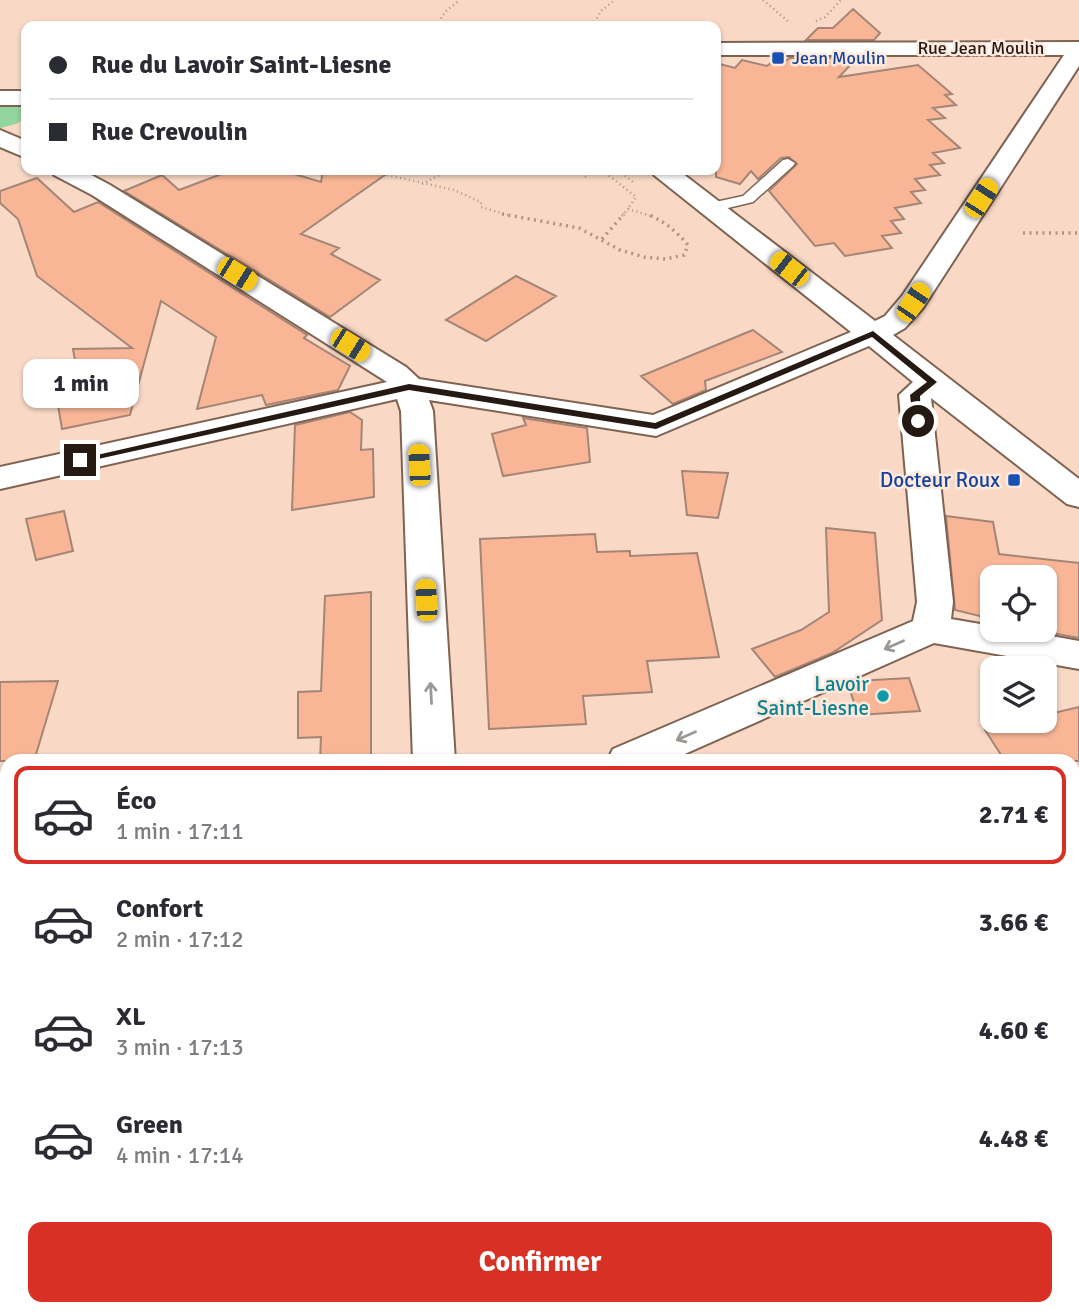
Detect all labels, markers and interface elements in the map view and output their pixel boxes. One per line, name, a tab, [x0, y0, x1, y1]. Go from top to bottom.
street label: Rue Jean Moulin	[918, 37, 1044, 59]
place label: Jean Moulin	[792, 47, 886, 69]
text: Rue du Lavoir Saint-Liesne	[91, 49, 391, 81]
marker: Jean Moulin	[770, 50, 786, 66]
text: Rue Crevoulin	[91, 116, 248, 148]
car	[961, 175, 1002, 221]
car	[766, 248, 813, 290]
car	[214, 254, 261, 294]
car	[893, 279, 934, 325]
car	[327, 325, 374, 365]
callout: 1 min	[22, 358, 138, 407]
text: 1 min	[53, 369, 109, 398]
route start	[902, 405, 934, 437]
car	[408, 443, 431, 487]
route end	[64, 444, 96, 476]
place label: Docteur Roux	[880, 467, 1000, 493]
marker: Docteur Roux	[1006, 472, 1022, 488]
map controls	[980, 565, 1057, 733]
button: locate	[980, 565, 1057, 642]
car	[415, 578, 438, 622]
one-way arrow	[884, 639, 905, 652]
button: layers	[980, 656, 1057, 733]
place label: Lavoir Saint-Liesne	[757, 671, 869, 721]
one-way arrow	[424, 682, 437, 705]
marker: Lavoir Saint-Liesne	[875, 688, 891, 704]
one-way arrow	[675, 730, 697, 743]
icon: car	[32, 784, 95, 847]
text: Éco	[116, 785, 156, 817]
text: 2.71 €	[979, 799, 1048, 831]
text: 1 min · 17:11	[116, 817, 244, 846]
icon: car	[32, 892, 95, 955]
text: Confort	[116, 893, 203, 925]
text: 3.66 €	[979, 907, 1048, 939]
text: 2 min · 17:12	[116, 925, 244, 954]
icon: car	[32, 1000, 95, 1063]
text: XL	[116, 1001, 146, 1033]
text: 4.60 €	[979, 1015, 1048, 1047]
text: 3 min · 17:13	[116, 1033, 244, 1062]
icon: car	[32, 1108, 95, 1171]
text: Green	[116, 1109, 183, 1141]
text: 4.48 €	[979, 1123, 1048, 1155]
text: 4 min · 17:14	[116, 1141, 244, 1170]
button: Confirmer	[28, 1222, 1052, 1302]

